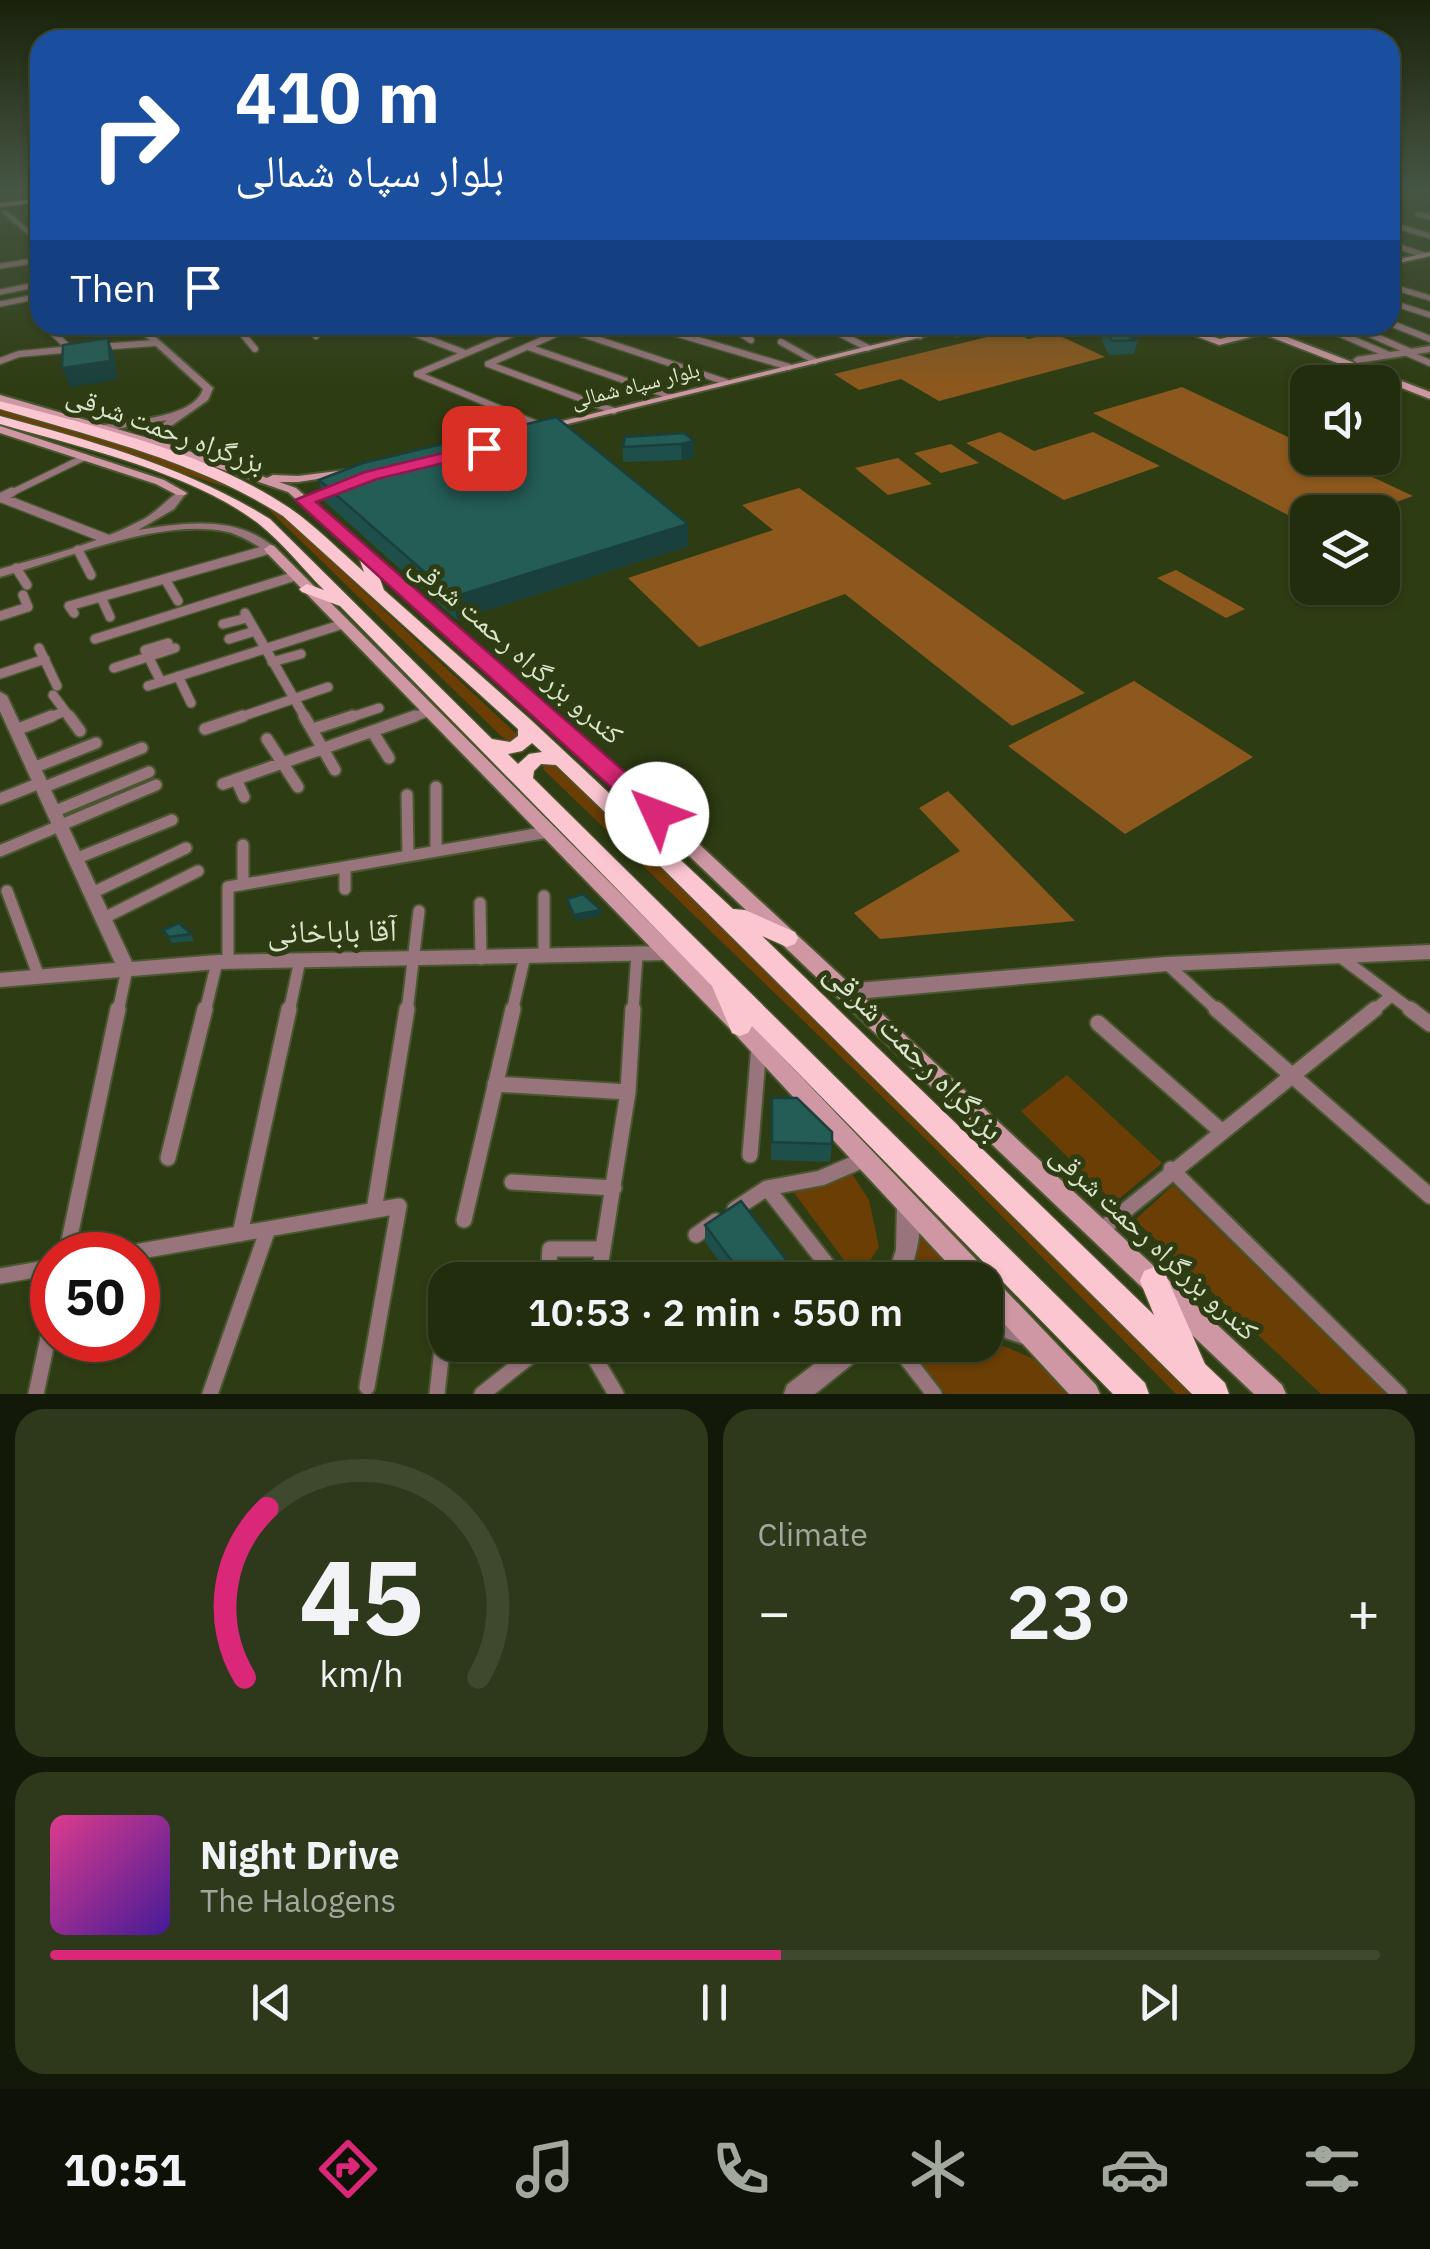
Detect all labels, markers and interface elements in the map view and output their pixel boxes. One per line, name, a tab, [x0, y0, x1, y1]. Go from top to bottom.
text: 410 m	[235, 51, 440, 142]
icon: right	[70, 70, 200, 200]
text: بلوار سپاه شمالی	[235, 141, 504, 199]
icon: arrive	[176, 260, 231, 315]
text: Then	[70, 263, 156, 312]
street label: بلوار سپاه شمالی	[568, 354, 702, 414]
map controls	[1290, 365, 1400, 605]
button: sound	[1290, 365, 1400, 475]
street label: بزرگراه رحمت شرقی	[62, 375, 270, 481]
pin	[442, 406, 527, 491]
icon: arrive	[457, 421, 512, 476]
button: layers	[1290, 495, 1400, 605]
street label: کندرو بزرگراه رحمت شرقی	[402, 546, 632, 752]
position arrow	[605, 762, 709, 866]
street label: آقا باباخانی	[267, 908, 398, 952]
street label: بزرگراه رحمت شرقی	[816, 951, 1014, 1149]
street label: کندرو بزرگراه رحمت شرقی	[1043, 1136, 1267, 1348]
speed limit sign: 50	[30, 1232, 160, 1362]
text: 10:53 · 2 min · 550 m	[528, 1287, 903, 1336]
text: Climate	[758, 1513, 868, 1555]
text: 45	[299, 1528, 424, 1664]
text: 23°	[1006, 1562, 1131, 1660]
text: −	[758, 1576, 791, 1647]
text: +	[1347, 1576, 1380, 1647]
text: km/h	[319, 1650, 403, 1697]
text: Night Drive	[200, 1830, 400, 1879]
text: The Halogens	[200, 1879, 396, 1921]
icon: previous	[244, 1975, 299, 2030]
icon: pause	[687, 1975, 742, 2030]
icon: next	[1131, 1975, 1186, 2030]
icon: directions	[313, 2134, 383, 2204]
icon: music	[510, 2134, 580, 2204]
icon: phone	[706, 2134, 776, 2204]
icon: climate	[903, 2134, 973, 2204]
icon: car	[1100, 2134, 1170, 2204]
icon: filters	[1297, 2134, 1367, 2204]
text: 10:51	[63, 2140, 186, 2198]

